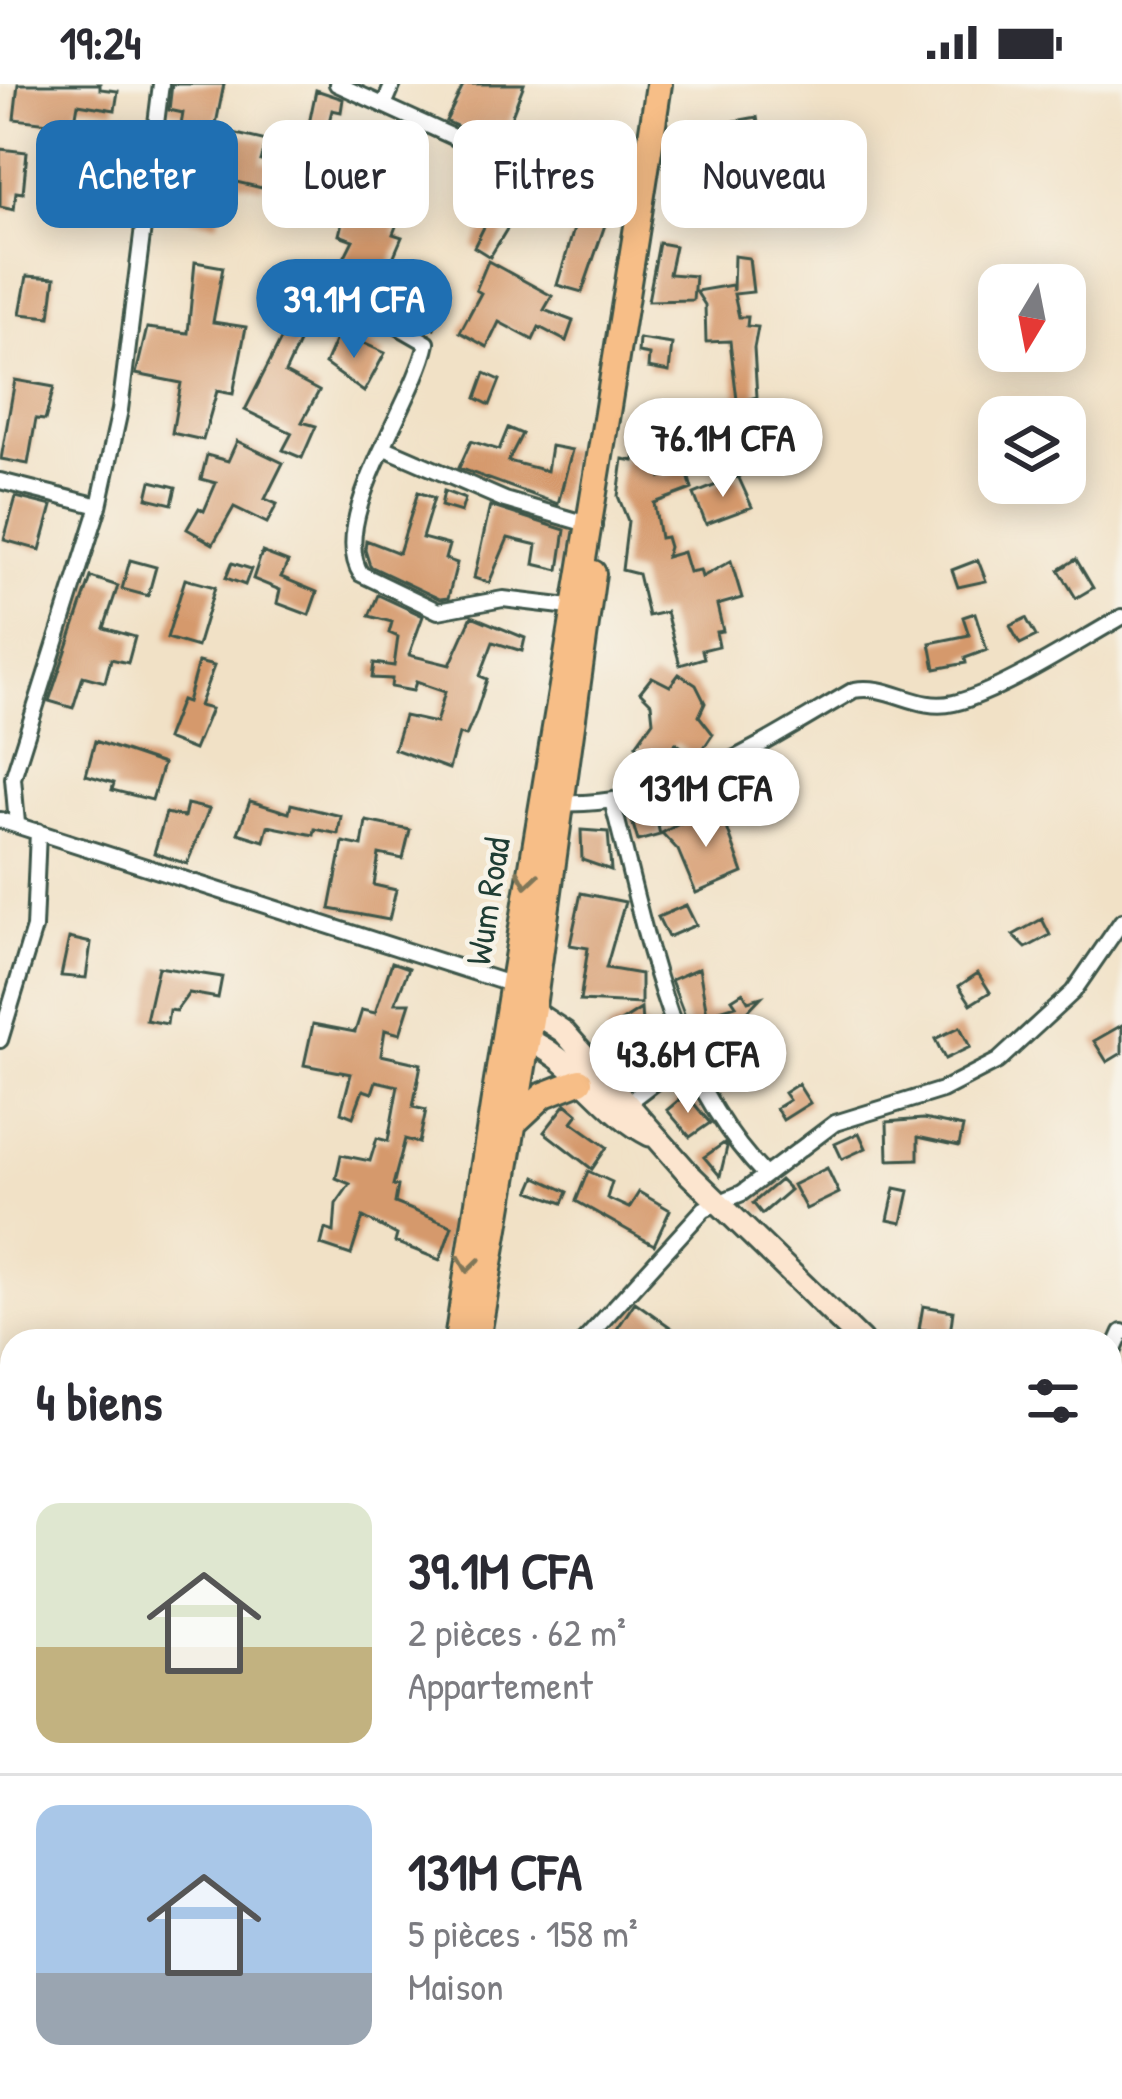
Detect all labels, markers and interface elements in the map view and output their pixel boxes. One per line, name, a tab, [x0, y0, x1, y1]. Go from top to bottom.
text: 19:24	[60, 12, 141, 73]
chip: Acheter	[36, 120, 238, 228]
chip: Louer	[262, 120, 429, 228]
chip: Filtres	[453, 120, 637, 228]
chip: Nouveau	[661, 120, 867, 228]
pin: 39.1M CFA	[217, 259, 491, 361]
north arrow	[978, 264, 1086, 372]
map controls	[978, 264, 1086, 504]
text: 39.1M CFA	[283, 271, 425, 324]
button: layers	[978, 396, 1086, 504]
pin: 76.1M CFA	[586, 398, 860, 500]
text: 76.1M CFA	[651, 410, 795, 463]
pin: 131M CFA	[582, 748, 830, 850]
text: 131M CFA	[640, 760, 773, 813]
street label: Wum Road	[452, 834, 521, 968]
one-way arrow	[515, 869, 541, 889]
pin: 43.6M CFA	[551, 1014, 825, 1116]
text: 43.6M CFA	[616, 1026, 760, 1079]
one-way arrow	[456, 1255, 482, 1274]
text: 4 biens	[36, 1367, 162, 1436]
icon: filters	[1020, 1368, 1086, 1434]
text: 39.1M CFA	[408, 1536, 593, 1605]
icon: home	[132, 1551, 276, 1695]
text: 2 pièces · 62 m²	[408, 1605, 626, 1658]
text: Appartement	[408, 1658, 593, 1711]
text: 131M CFA	[408, 1837, 582, 1906]
icon: home	[132, 1853, 276, 1997]
text: 5 pièces · 158 m²	[408, 1906, 638, 1959]
text: Maison	[408, 1959, 504, 2012]

